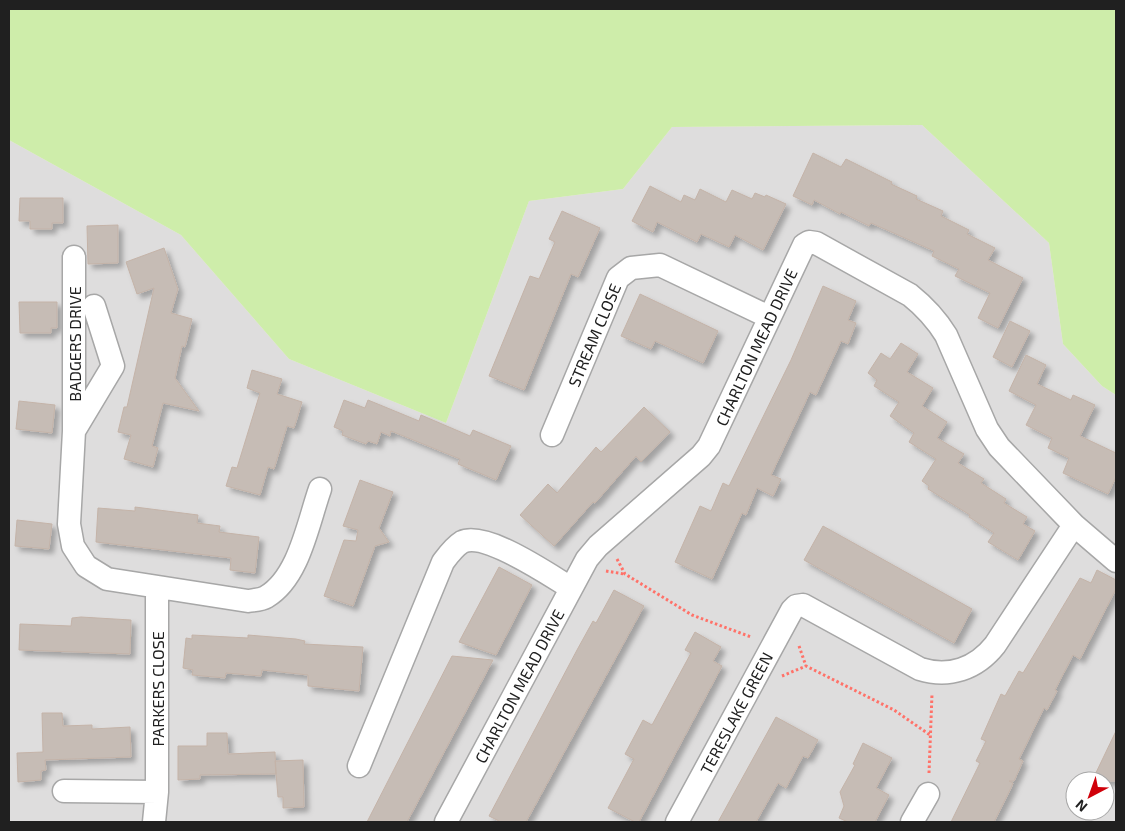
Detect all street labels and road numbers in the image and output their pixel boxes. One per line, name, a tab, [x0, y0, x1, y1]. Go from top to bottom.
street label: CHARLTON MEAD DRIVE	[711, 265, 801, 429]
street label: STREAM CLOSE	[564, 280, 624, 390]
street label: BADGERS DRIVE	[65, 286, 84, 402]
street label: CHARLTON MEAD DRIVE	[470, 606, 568, 766]
street label: PARKERS CLOSE	[148, 631, 167, 747]
street label: TERESLAKE GREEN	[696, 649, 776, 777]

